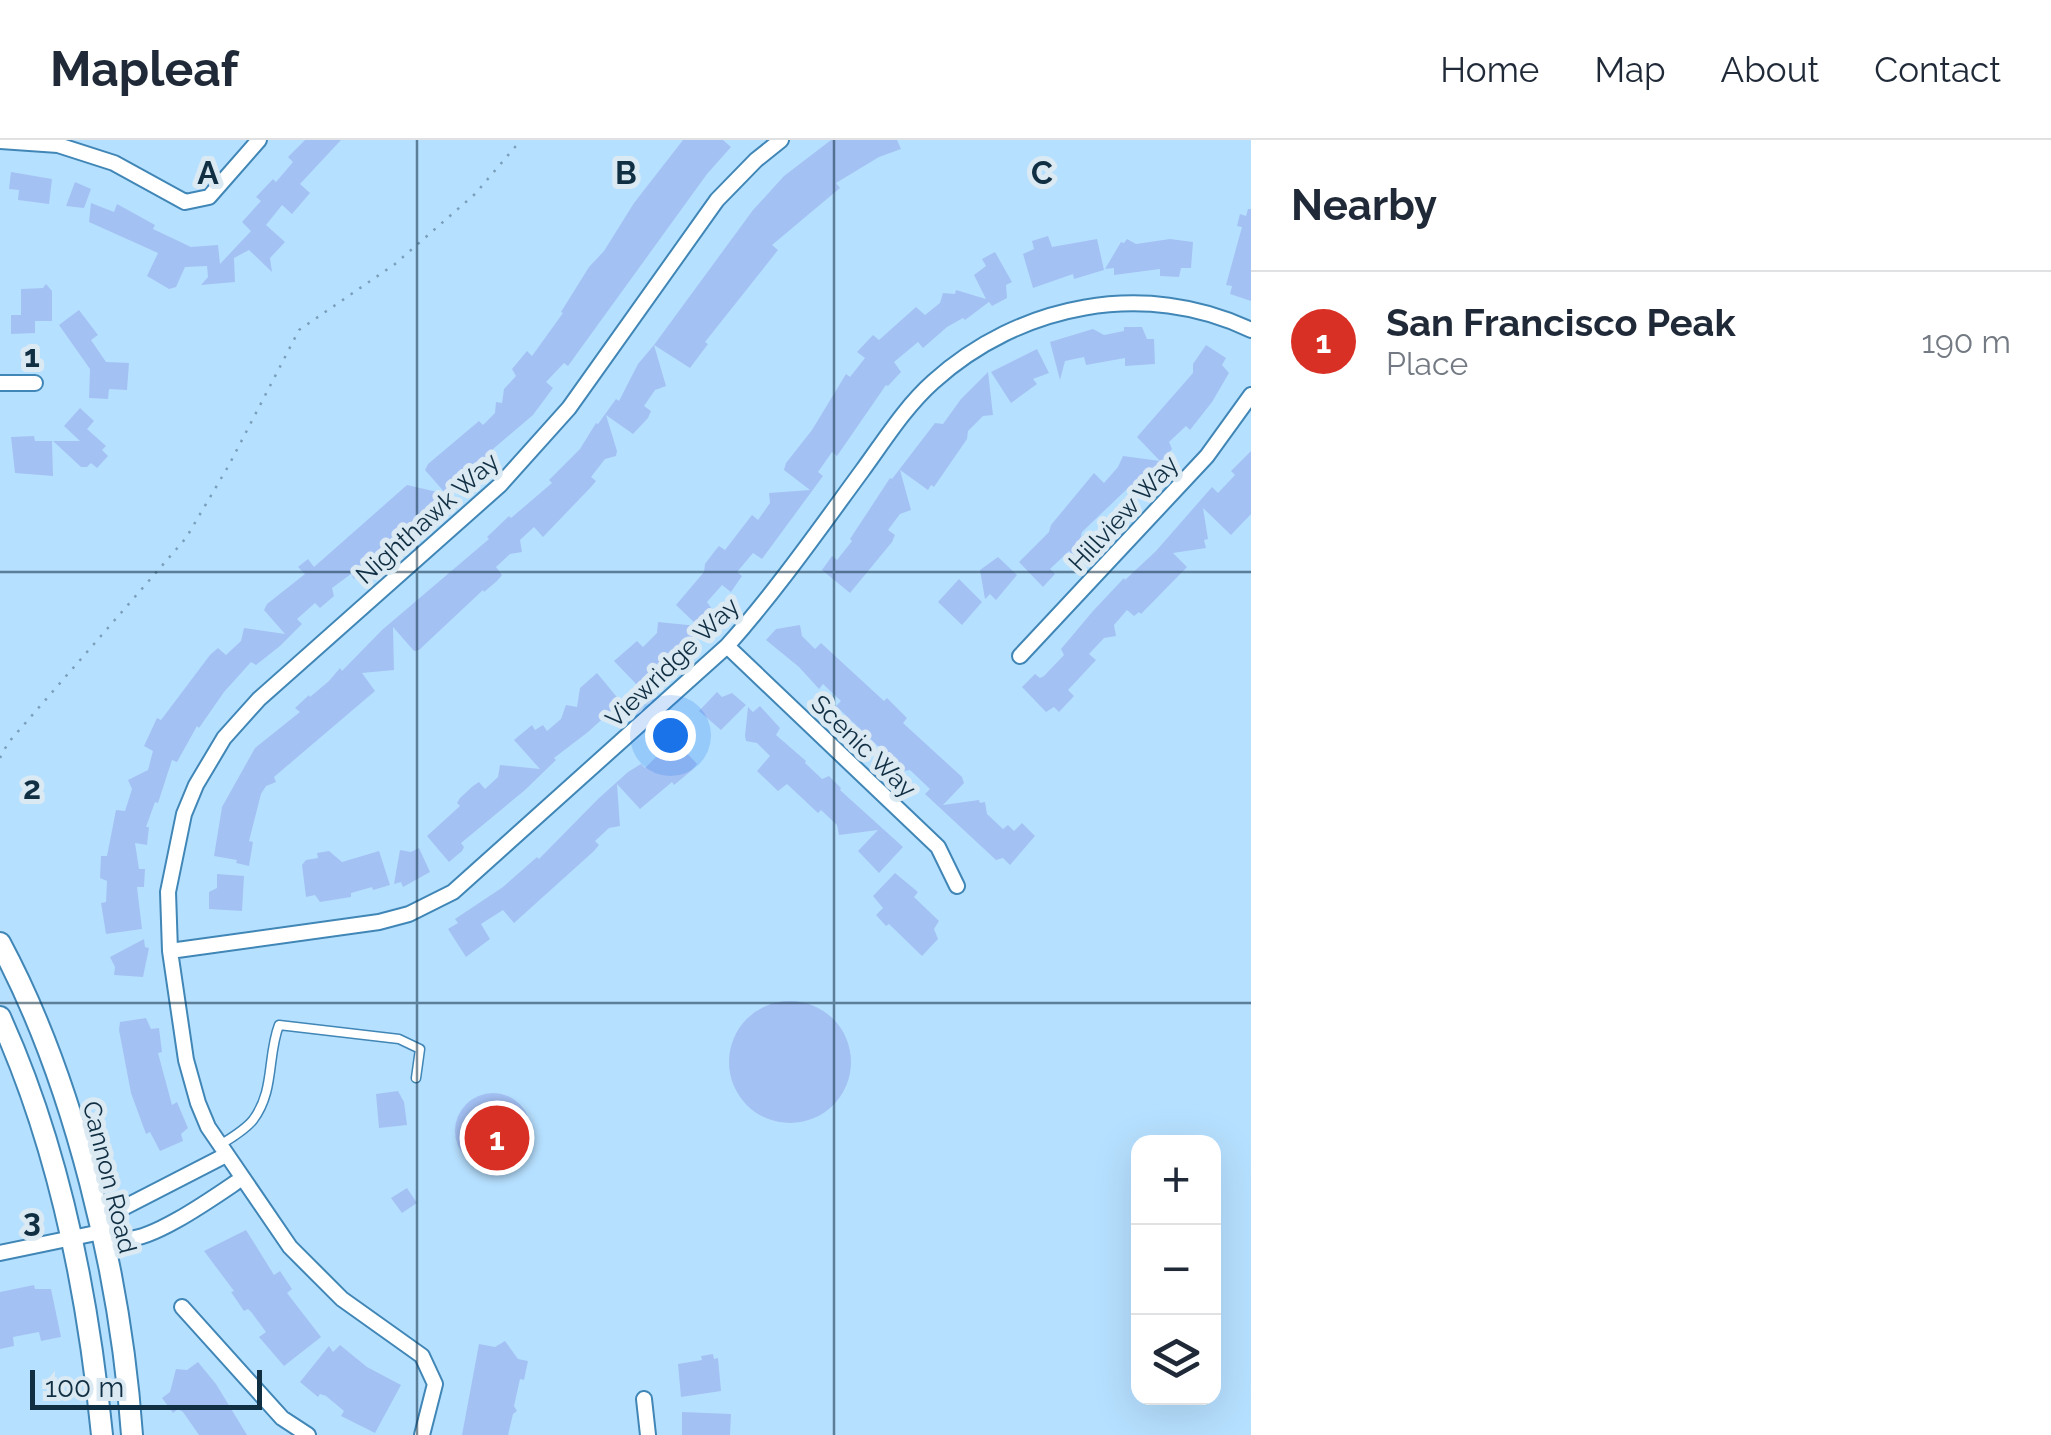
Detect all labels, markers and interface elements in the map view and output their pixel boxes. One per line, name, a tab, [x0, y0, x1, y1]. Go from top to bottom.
text: Mapleaf	[50, 41, 238, 97]
text: Home	[1440, 49, 1539, 90]
text: Map	[1594, 49, 1666, 90]
text: About	[1721, 49, 1819, 90]
text: Contact	[1874, 49, 2001, 90]
text: A	[197, 154, 219, 191]
text: B	[615, 154, 637, 191]
text: C	[1031, 154, 1053, 191]
text: Nearby	[1291, 181, 1437, 230]
text: San Francisco Peak	[1386, 300, 1736, 345]
text: 1	[1316, 323, 1331, 360]
text: 190 m	[1921, 323, 2011, 360]
text: 1	[24, 337, 40, 374]
text: Place	[1386, 345, 1468, 382]
street label: Nighthawk Way	[350, 446, 505, 590]
street label: Hillview Way	[1062, 449, 1184, 577]
street label: Viewridge Way	[599, 590, 745, 733]
street label: Scenic Way	[805, 689, 923, 804]
your location	[645, 710, 696, 761]
text: 2	[23, 769, 41, 806]
street label: Cannon Road	[77, 1098, 143, 1256]
pin: 1	[464, 1100, 530, 1176]
map controls	[1131, 1135, 1221, 1405]
button: +	[1131, 1135, 1221, 1225]
text: 3	[23, 1201, 41, 1238]
button: −	[1131, 1225, 1221, 1315]
button: layers	[1131, 1315, 1221, 1405]
scale bar	[30, 1365, 262, 1410]
text: 100 m	[45, 1371, 124, 1404]

